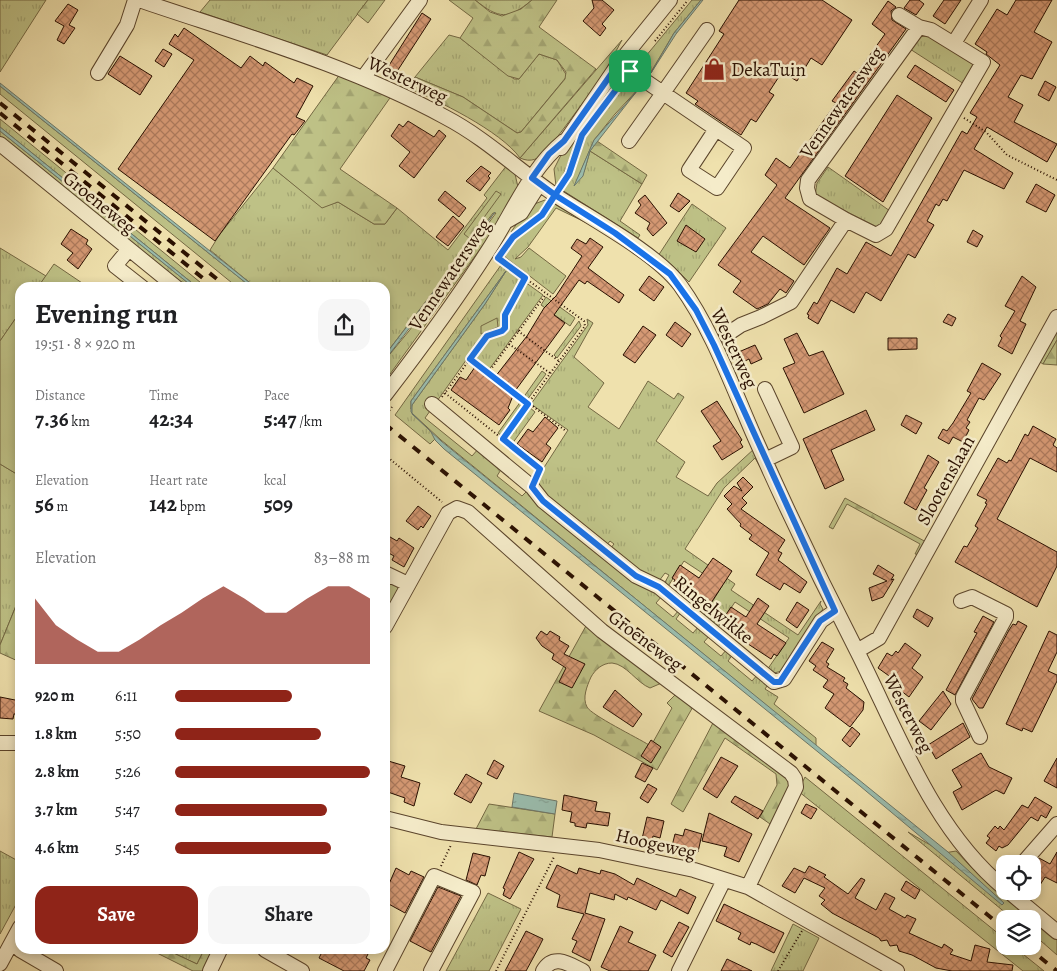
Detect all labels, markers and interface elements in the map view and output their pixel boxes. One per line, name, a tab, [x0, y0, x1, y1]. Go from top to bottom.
street label: Vennewatersweg	[793, 41, 890, 164]
street label: Westerweg	[362, 50, 452, 110]
pin	[609, 50, 651, 92]
shop icon: DekaTuin	[701, 56, 727, 82]
icon: arrive	[616, 57, 644, 85]
place label: DekaTuin	[731, 57, 806, 83]
street label: Groeneweg	[57, 165, 142, 241]
street label: Vennewatersweg	[402, 213, 497, 337]
text: Evening run	[35, 295, 178, 333]
button: share	[318, 299, 370, 351]
street label: Westerweg	[704, 303, 764, 393]
text: 19:51 · 8 × 920 m	[35, 333, 136, 355]
text: Distance	[35, 386, 85, 405]
text: Time	[149, 386, 178, 405]
text: Pace	[264, 386, 290, 405]
text: 7.36	[35, 405, 69, 433]
text: 42:34	[149, 405, 193, 433]
text: 5:47	[264, 405, 296, 433]
text: km	[69, 412, 90, 431]
text: /km	[296, 412, 322, 431]
street label: Slootenslaan	[910, 431, 981, 530]
text: Elevation	[35, 471, 89, 490]
text: Heart rate	[149, 471, 208, 490]
text: kcal	[264, 471, 286, 490]
text: 56	[35, 490, 54, 518]
text: 142	[149, 490, 177, 518]
text: 509	[264, 490, 293, 518]
text: m	[54, 497, 68, 516]
text: bpm	[177, 497, 206, 516]
text: Elevation	[35, 547, 96, 569]
text: 83–88 m	[314, 547, 370, 569]
street label: Ringelwikke	[668, 570, 759, 650]
street label: Groeneweg	[603, 604, 688, 678]
street label: Westerweg	[877, 668, 939, 758]
text: 920 m	[35, 685, 74, 707]
text: 6:11	[115, 685, 137, 707]
text: 1.8 km	[35, 723, 77, 745]
text: 5:50	[115, 723, 141, 745]
text: 2.8 km	[35, 761, 79, 783]
text: 5:26	[115, 761, 141, 783]
text: 3.7 km	[35, 799, 78, 821]
text: 5:47	[115, 799, 140, 821]
street label: Hoogeweg	[613, 822, 699, 866]
text: 4.6 km	[35, 837, 79, 859]
text: 5:45	[115, 837, 140, 859]
map controls	[996, 855, 1041, 955]
button: locate	[996, 855, 1041, 900]
button: Save	[35, 886, 198, 944]
button: Share	[208, 886, 370, 944]
button: layers	[996, 910, 1041, 955]

